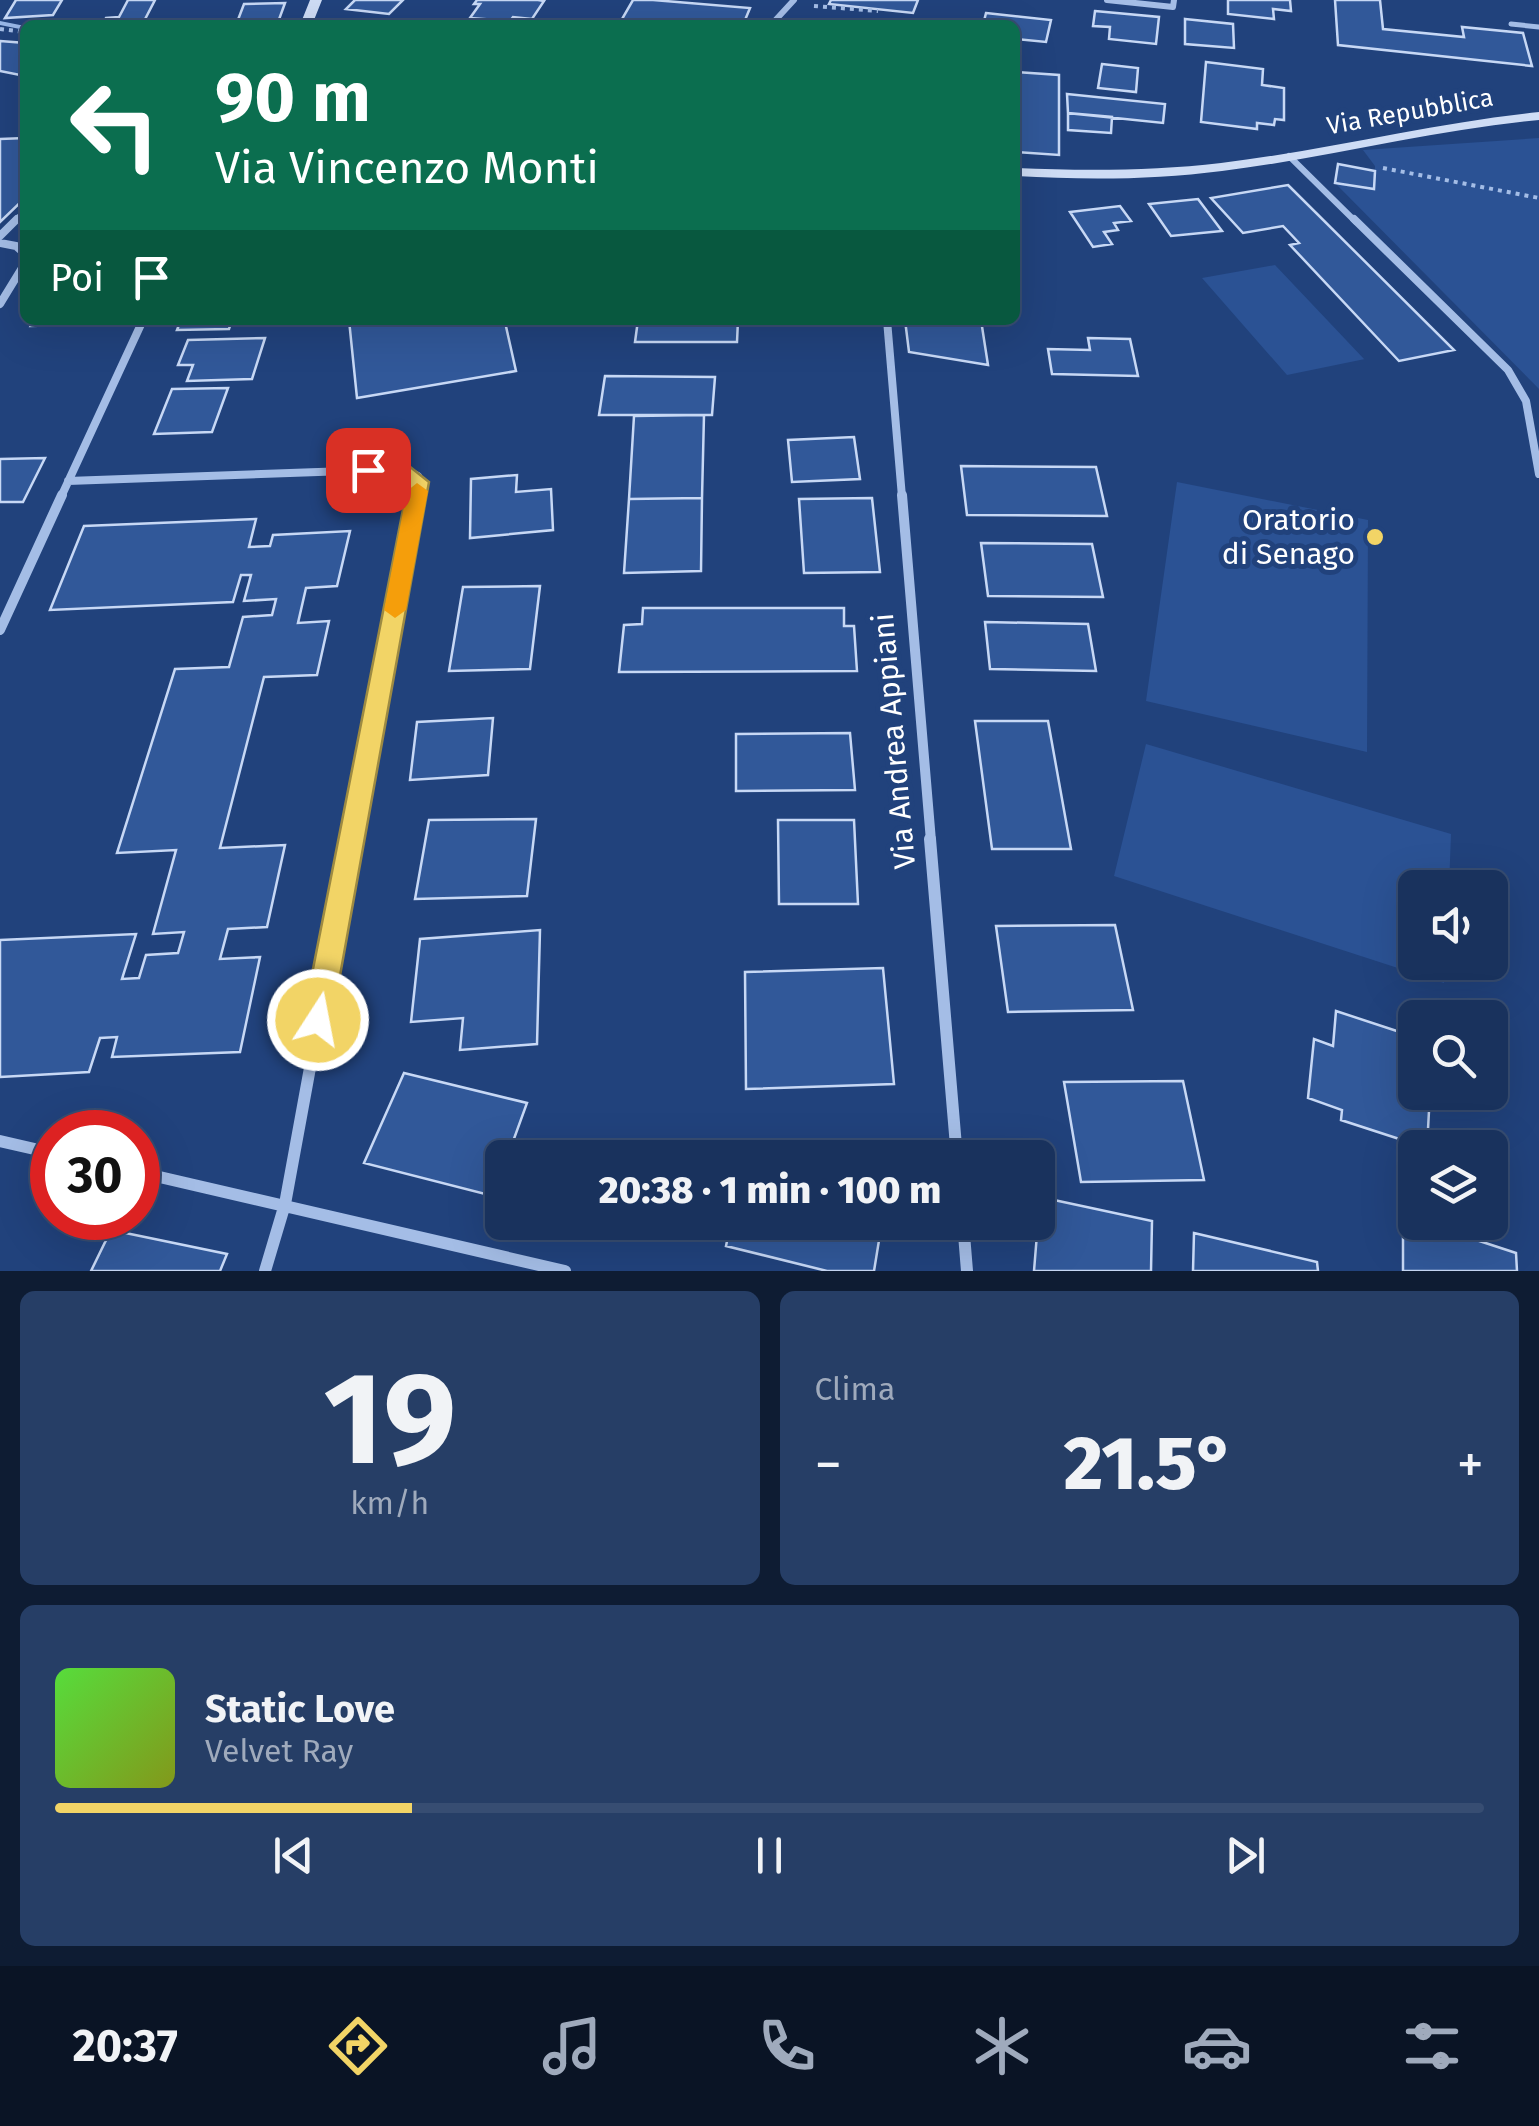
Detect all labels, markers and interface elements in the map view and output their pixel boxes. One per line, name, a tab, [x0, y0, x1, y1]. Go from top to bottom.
text: 90 m	[215, 56, 371, 140]
icon: left	[50, 60, 180, 190]
street label: Via Repubblica	[1325, 83, 1495, 141]
text: Via Vincenzo Monti	[215, 141, 599, 195]
icon: arrive	[124, 250, 179, 305]
text: Poi	[50, 255, 104, 301]
pin	[326, 428, 411, 513]
icon: arrive	[341, 443, 396, 498]
place label: Oratorio di Senago	[1222, 502, 1355, 572]
marker: Oratorio di Senago	[1364, 526, 1386, 548]
street label: Via Andrea Appiani	[865, 612, 923, 870]
map controls	[1398, 870, 1508, 1240]
button: sound	[1398, 870, 1508, 980]
position arrow	[266, 968, 370, 1072]
button: search	[1398, 1000, 1508, 1110]
speed limit sign: 30	[30, 1110, 160, 1240]
button: layers	[1398, 1130, 1508, 1240]
text: 20:38 · 1 min · 100 m	[599, 1167, 941, 1213]
text: 19	[323, 1341, 456, 1497]
text: Clima	[815, 1370, 895, 1408]
text: 21.5°	[1064, 1419, 1235, 1509]
text: −	[815, 1432, 842, 1498]
text: +	[1457, 1432, 1484, 1498]
text: km/h	[350, 1484, 429, 1522]
text: Static Love	[205, 1686, 395, 1732]
text: Velvet Ray	[205, 1732, 353, 1770]
icon: previous	[266, 1828, 321, 1883]
icon: pause	[742, 1828, 797, 1883]
icon: next	[1218, 1828, 1273, 1883]
icon: directions	[323, 2011, 393, 2081]
icon: music	[537, 2011, 607, 2081]
icon: phone	[752, 2011, 822, 2081]
icon: climate	[967, 2011, 1037, 2081]
icon: car	[1182, 2011, 1252, 2081]
icon: filters	[1397, 2011, 1467, 2081]
text: 20:37	[72, 2019, 178, 2073]

